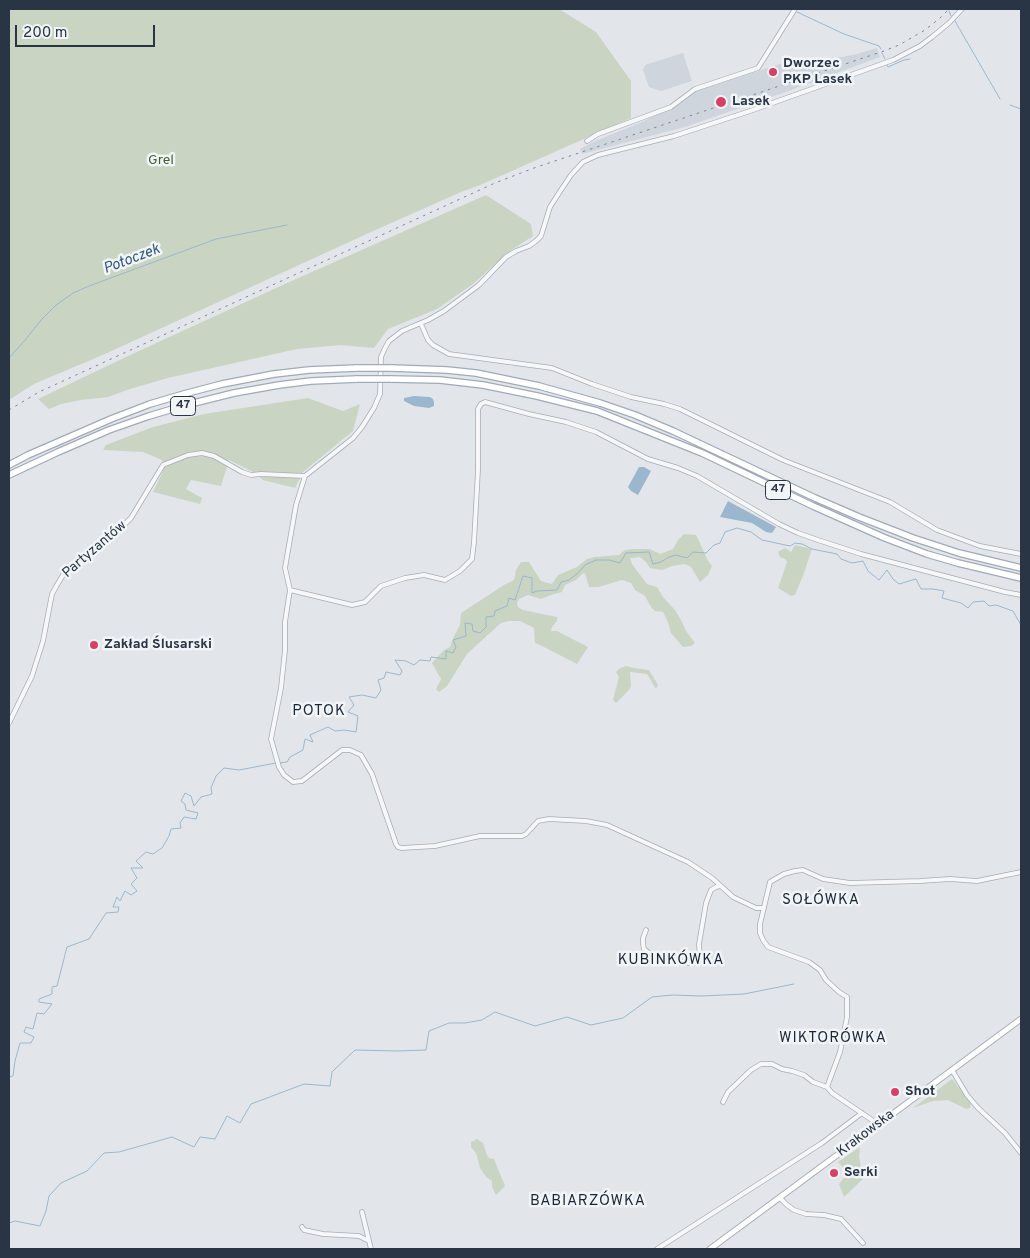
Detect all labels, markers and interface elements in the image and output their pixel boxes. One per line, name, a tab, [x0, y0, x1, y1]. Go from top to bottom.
scale bar	[18, 15, 158, 47]
text: 200 m	[23, 24, 68, 43]
place label: Dworzec PKP Lasek	[783, 56, 852, 88]
marker: Dworzec PKP Lasek	[767, 66, 779, 78]
place label: Lasek	[732, 94, 770, 110]
marker: Lasek	[714, 95, 728, 109]
park label: Grel	[148, 153, 174, 169]
water label: Potoczek	[101, 241, 163, 279]
road number: 47	[170, 396, 196, 416]
road number: 47	[766, 480, 790, 500]
street label: Partyzantów	[60, 518, 130, 582]
place label: Zakład Ślusarski	[104, 637, 212, 653]
marker: Zakład Ślusarski	[88, 639, 100, 651]
district label: POTOK	[292, 703, 346, 721]
district label: SOŁÓWKA	[781, 892, 861, 910]
district label: KUBINKÓWKA	[616, 952, 726, 970]
district label: WIKTORÓWKA	[778, 1030, 888, 1048]
place label: Shot	[905, 1084, 935, 1100]
marker: Shot	[889, 1086, 901, 1098]
street label: Krakowska	[834, 1107, 898, 1161]
place label: Serki	[844, 1165, 878, 1181]
marker: Serki	[828, 1167, 840, 1179]
district label: BABIARZÓWKA	[529, 1193, 647, 1211]

